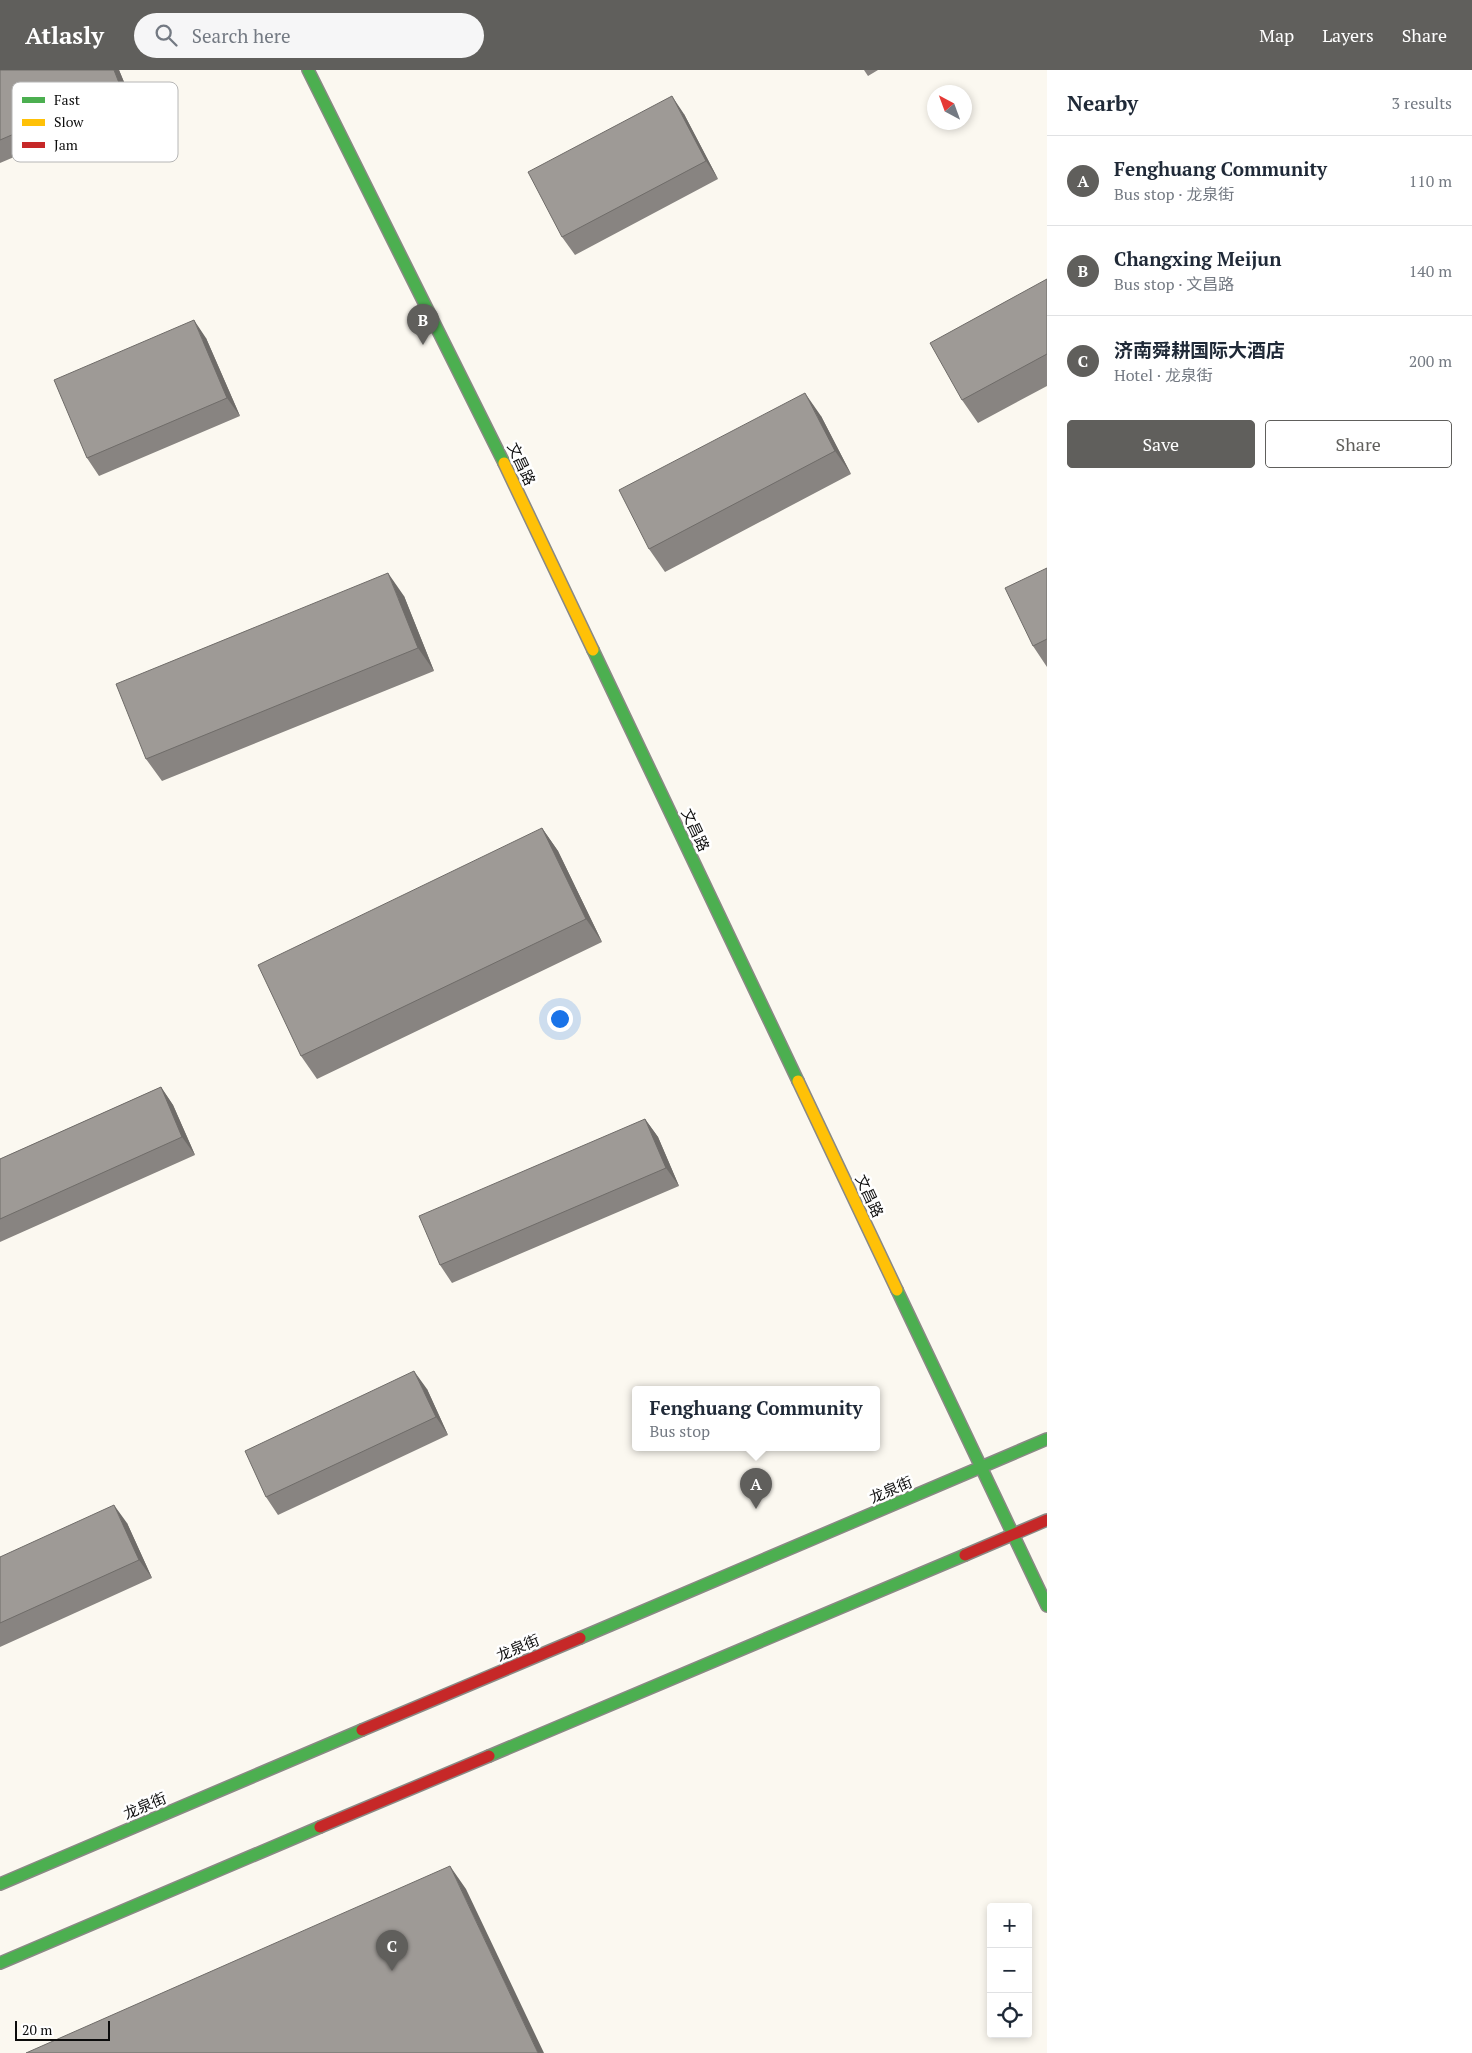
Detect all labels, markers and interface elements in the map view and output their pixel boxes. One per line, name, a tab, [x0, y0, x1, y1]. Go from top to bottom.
search box	[134, 13, 484, 58]
text: Atlasly	[25, 19, 104, 51]
icon: search	[152, 21, 180, 49]
text: Search here	[192, 23, 291, 48]
text: Map	[1259, 23, 1294, 47]
text: Layers	[1322, 23, 1374, 47]
text: Share	[1402, 23, 1447, 47]
legend	[12, 82, 178, 162]
north arrow	[927, 85, 972, 130]
text: Nearby	[1067, 89, 1138, 117]
text: Fast	[54, 90, 81, 109]
text: 3 results	[1392, 92, 1452, 114]
text: Slow	[54, 112, 84, 131]
text: Jam	[54, 135, 78, 154]
text: Fenghuang Community	[1114, 156, 1327, 181]
text: A	[1077, 170, 1089, 192]
text: 110 m	[1409, 170, 1452, 192]
text: Bus stop · 龙泉街	[1114, 183, 1234, 205]
text: Changxing Meijun	[1114, 246, 1281, 271]
text: B	[1078, 260, 1088, 282]
text: 140 m	[1409, 260, 1452, 282]
text: Bus stop · 文昌路	[1114, 273, 1234, 295]
pin: B	[407, 304, 439, 345]
text: 济南舜耕国际大酒店	[1114, 337, 1285, 362]
text: C	[1078, 350, 1088, 372]
text: 200 m	[1409, 350, 1452, 372]
text: Hotel · 龙泉街	[1114, 364, 1213, 386]
button: Save	[1067, 420, 1255, 468]
button: Share	[1265, 420, 1452, 468]
street label: 文昌路	[503, 439, 540, 488]
street label: 文昌路	[677, 805, 714, 854]
your location	[547, 1006, 573, 1032]
street label: 文昌路	[851, 1171, 888, 1220]
popup	[632, 1386, 880, 1451]
text: Fenghuang Community	[650, 1395, 862, 1420]
text: Bus stop	[650, 1420, 710, 1442]
pin: A	[740, 1468, 772, 1509]
street label: 龙泉街	[866, 1471, 915, 1507]
street label: 龙泉街	[493, 1629, 542, 1665]
street label: 龙泉街	[120, 1787, 169, 1823]
map controls	[987, 1903, 1032, 2038]
button: +	[987, 1903, 1032, 1948]
pin: C	[376, 1930, 408, 1971]
button: −	[987, 1948, 1032, 1993]
button: locate	[987, 1993, 1032, 2038]
scale bar	[15, 2018, 110, 2041]
text: 20 m	[22, 2020, 52, 2039]

